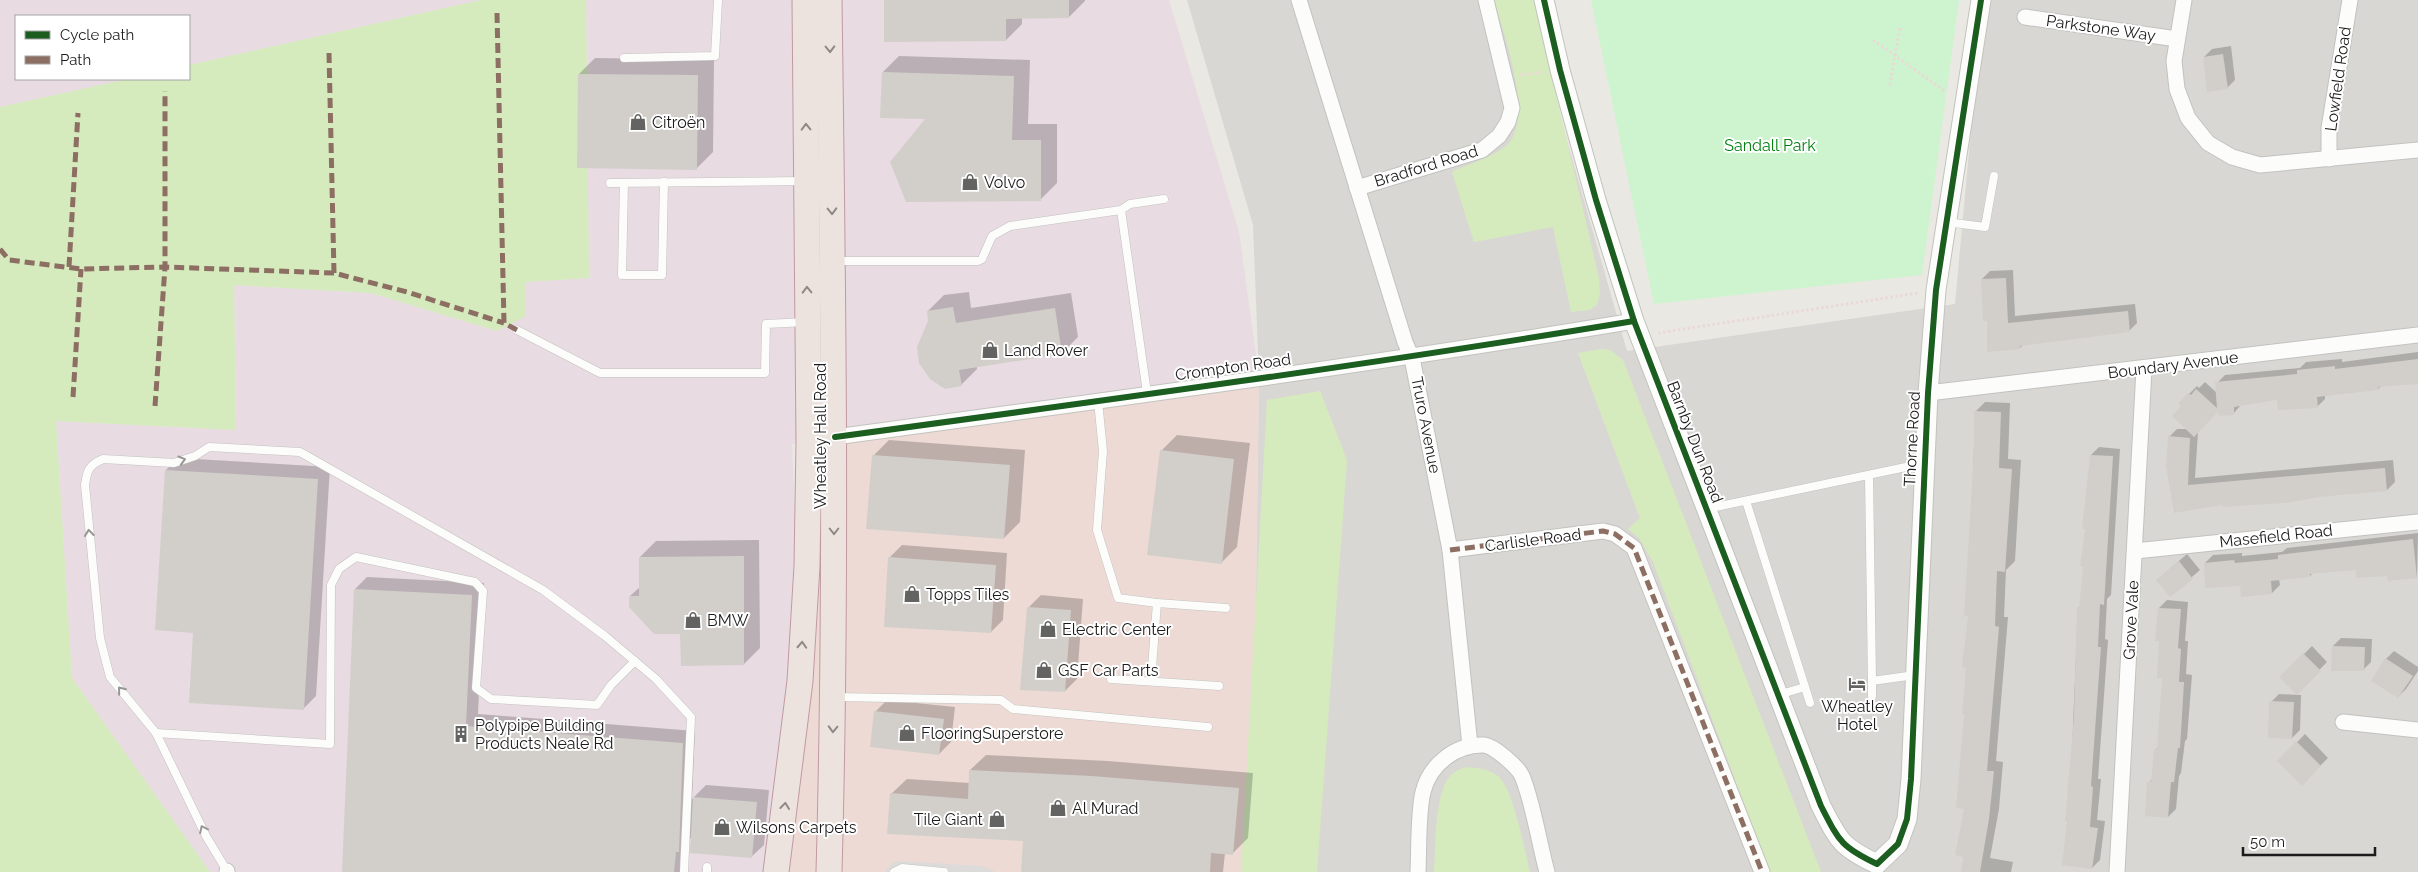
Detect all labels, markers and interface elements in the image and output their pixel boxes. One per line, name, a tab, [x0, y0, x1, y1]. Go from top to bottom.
street label: Parkstone Way	[2045, 11, 2157, 45]
legend	[15, 15, 190, 80]
street label: Lowfield Road	[2321, 25, 2355, 133]
text: Cycle path	[60, 26, 134, 44]
one-way arrow	[825, 45, 835, 53]
text: Path	[60, 51, 91, 69]
shop icon: Citroën	[628, 112, 648, 132]
place label: Citroën	[652, 113, 705, 132]
one-way arrow	[801, 123, 811, 131]
park label: Sandall Park	[1724, 136, 1816, 155]
street label: Bradford Road	[1372, 141, 1480, 191]
shop icon: Volvo	[960, 172, 980, 192]
place label: Volvo	[984, 173, 1025, 192]
one-way arrow	[827, 208, 837, 215]
one-way arrow	[802, 286, 813, 294]
shop icon: Land Rover	[980, 340, 1000, 360]
place label: Land Rover	[1004, 341, 1088, 360]
street label: Boundary Avenue	[2107, 348, 2239, 382]
street label: Crompton Road	[1174, 349, 1292, 385]
street label: Wheatley Hall Road	[811, 363, 830, 509]
street label: Truro Avenue	[1407, 375, 1445, 475]
street label: Barnby Dun Road	[1663, 378, 1727, 506]
street label: Thorne Road	[1900, 391, 1924, 487]
one-way arrow	[177, 456, 186, 466]
street label: Masefield Road	[2218, 521, 2334, 551]
street label: Carlisle Road	[1484, 525, 1582, 555]
one-way arrow	[829, 528, 839, 535]
one-way arrow	[84, 529, 95, 537]
street label: Grove Vale	[2119, 580, 2143, 660]
shop icon: Topps Tiles	[902, 584, 922, 604]
place label: Topps Tiles	[926, 585, 1010, 604]
shop icon: BMW	[683, 610, 703, 630]
place label: BMW	[707, 611, 749, 630]
shop icon: Electric Center	[1038, 619, 1058, 639]
place label: Electric Center	[1062, 620, 1172, 639]
one-way arrow	[797, 641, 808, 649]
shop icon: GSF Car Parts	[1034, 660, 1054, 680]
place label: GSF Car Parts	[1058, 661, 1159, 680]
hotel icon: Wheatley Hotel	[1847, 674, 1867, 694]
one-way arrow	[117, 686, 126, 695]
place label: Wheatley Hotel	[1821, 697, 1893, 734]
place label: Polypipe Building Products Neale Rd	[475, 716, 614, 753]
shop icon: FlooringSuperstore	[897, 723, 917, 743]
building icon: Polypipe Building Products Neale Rd	[451, 724, 471, 744]
place label: FlooringSuperstore	[921, 724, 1063, 743]
one-way arrow	[828, 725, 838, 733]
shop icon: Al Murad	[1048, 798, 1068, 818]
place label: Al Murad	[1072, 799, 1139, 818]
one-way arrow	[779, 802, 789, 811]
shop icon: Tile Giant	[987, 809, 1007, 829]
place label: Tile Giant	[914, 810, 984, 829]
shop icon: Wilsons Carpets	[712, 817, 732, 837]
place label: Wilsons Carpets	[736, 818, 857, 837]
scale bar	[2243, 824, 2376, 856]
one-way arrow	[199, 825, 209, 834]
text: 50 m	[2250, 833, 2285, 851]

